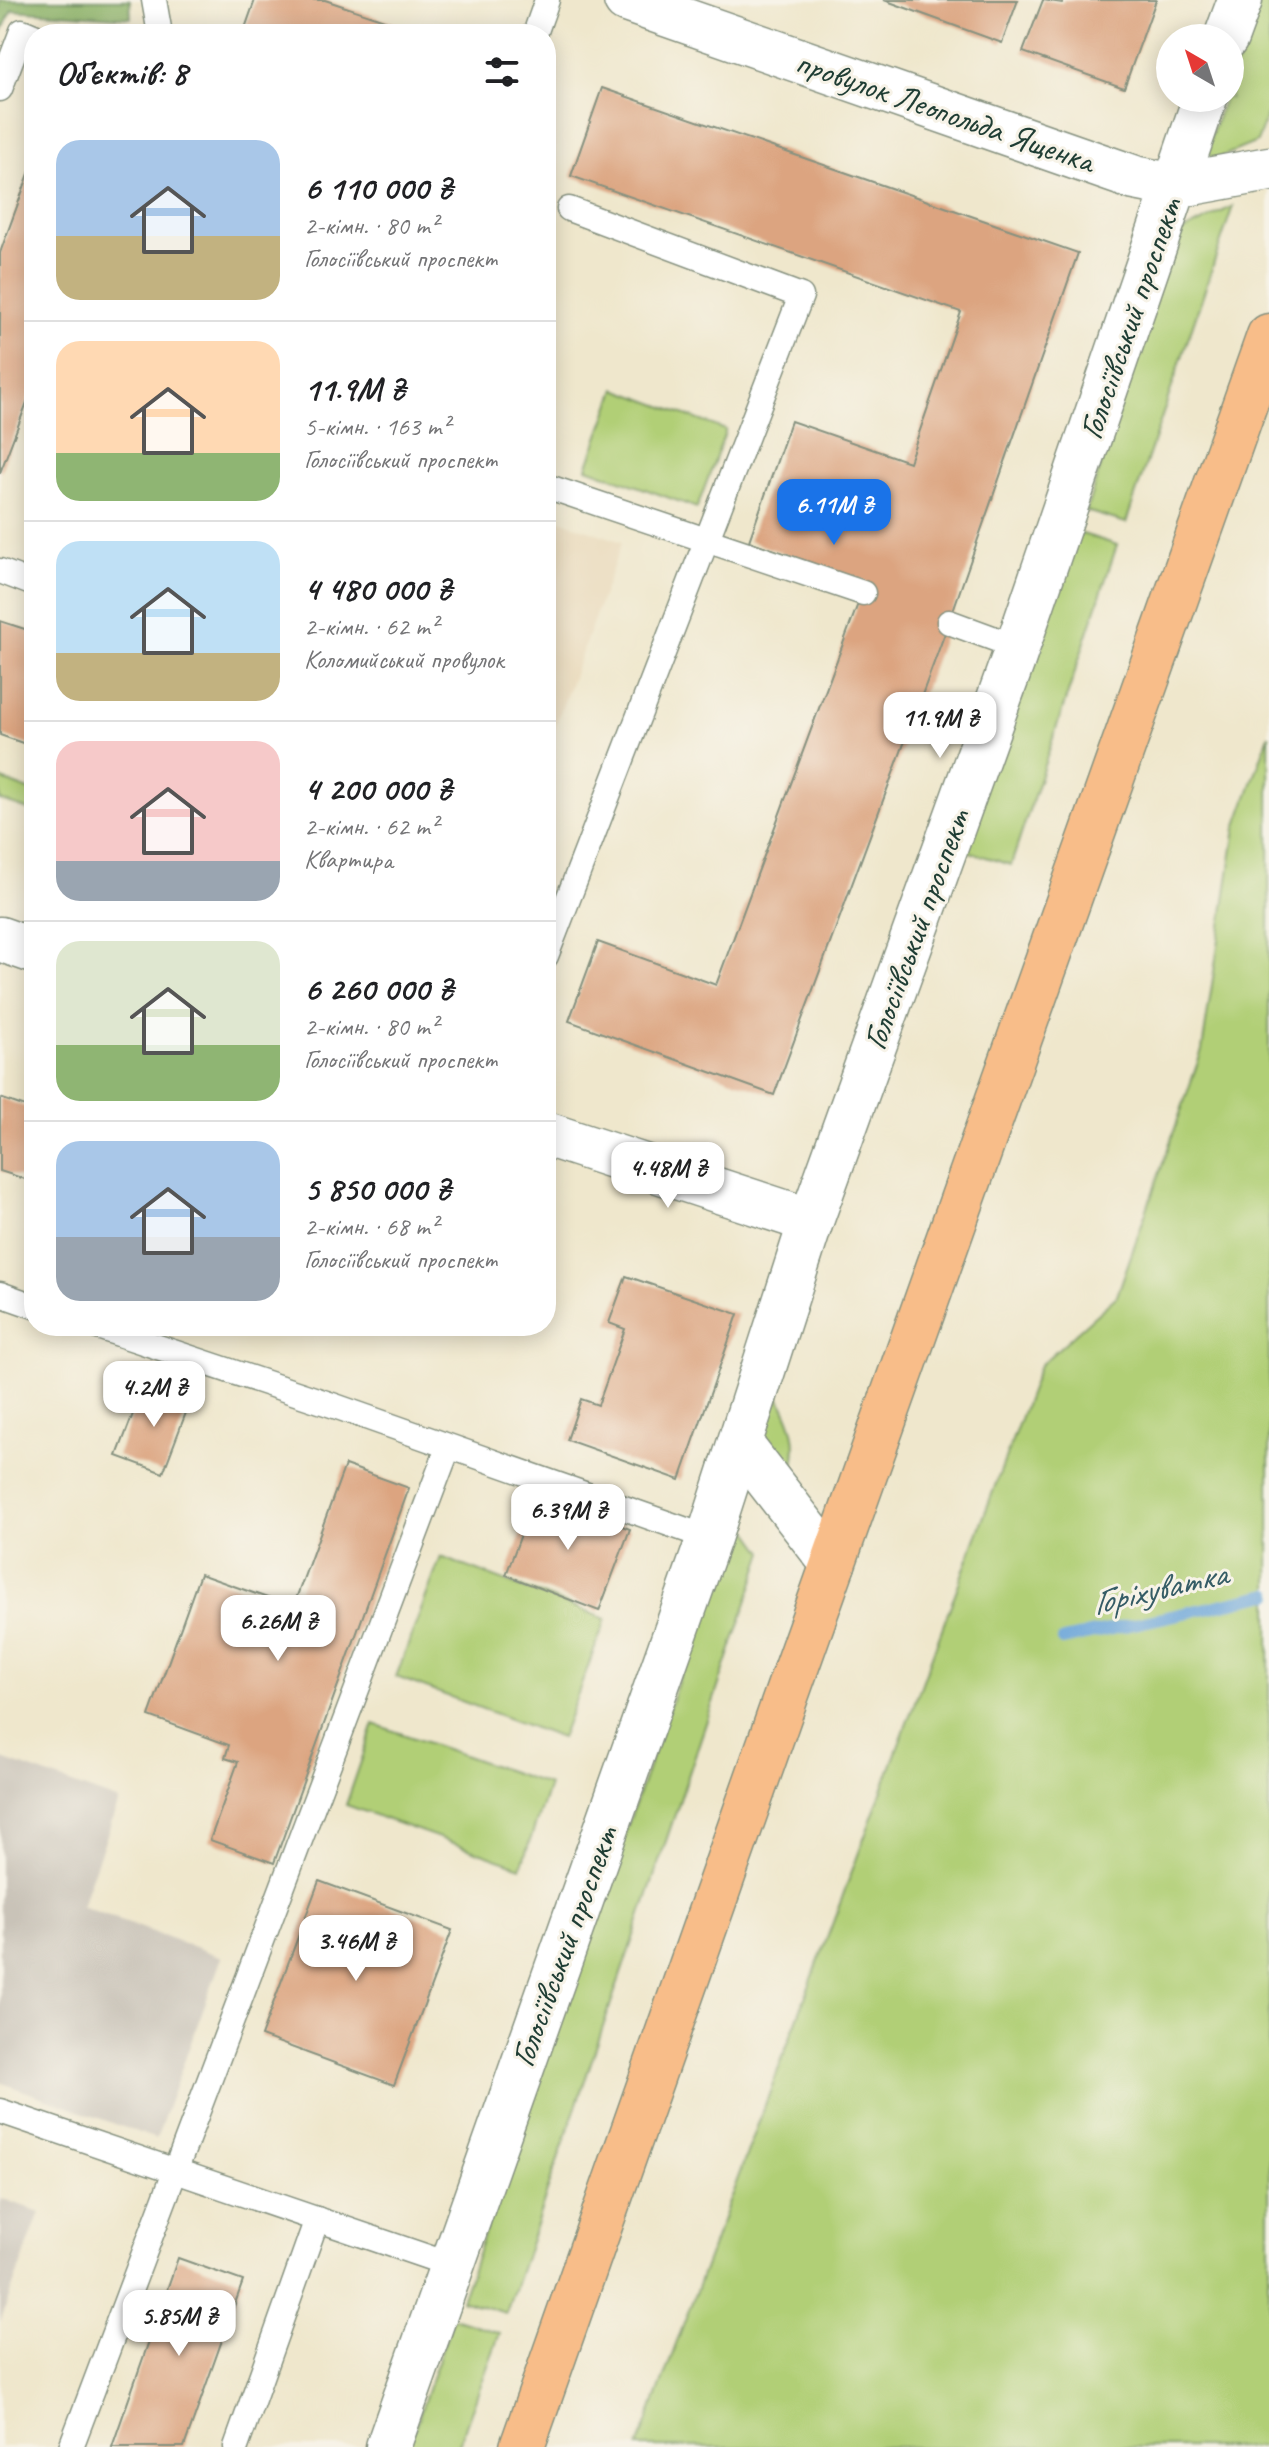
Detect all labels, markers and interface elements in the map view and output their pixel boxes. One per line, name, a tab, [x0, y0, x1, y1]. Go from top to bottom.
north arrow	[1156, 24, 1244, 112]
map controls	[1156, 24, 1244, 112]
street label: провулок Леопольда Ященка	[790, 40, 1103, 183]
icon: filters	[480, 50, 524, 94]
text: Об’єктів: 8	[56, 51, 187, 94]
text: 6 110 000 ₴	[304, 166, 452, 209]
icon: home	[120, 172, 216, 268]
street label: Голосіївський проспект	[1069, 191, 1192, 445]
text: 2-кімн. · 80 m²	[304, 209, 438, 242]
text: Голосіївський проспект	[304, 242, 497, 275]
text: 11.9M ₴	[304, 367, 405, 410]
icon: home	[120, 373, 216, 469]
text: 5-кімн. · 163 m²	[304, 410, 450, 443]
text: Голосіївський проспект	[304, 443, 497, 476]
pin: 6.11M ₴	[760, 479, 908, 547]
text: 6.11M ₴	[795, 488, 873, 521]
text: 4 480 000 ₴	[304, 567, 451, 610]
icon: home	[120, 573, 216, 669]
text: 2-кімн. · 62 m²	[304, 610, 438, 643]
text: Коломийський провулок	[304, 643, 504, 676]
pin: 11.9M ₴	[866, 692, 1014, 760]
text: 11.9M ₴	[901, 701, 979, 734]
text: 4 200 000 ₴	[304, 767, 451, 810]
icon: home	[120, 773, 216, 869]
street label: Голосіївський проспект	[853, 802, 980, 1055]
text: 2-кімн. · 62 m²	[304, 810, 438, 843]
text: Квартира	[304, 843, 393, 876]
text: 6 260 000 ₴	[304, 967, 453, 1010]
icon: home	[120, 973, 216, 1069]
text: 2-кімн. · 80 m²	[304, 1010, 438, 1043]
text: Голосіївський проспект	[304, 1043, 497, 1076]
pin: 4.48M ₴	[594, 1142, 742, 1210]
text: 4.48M ₴	[629, 1151, 707, 1184]
text: 5 850 000 ₴	[304, 1167, 450, 1210]
icon: home	[120, 1173, 216, 1269]
text: 2-кімн. · 68 m²	[304, 1210, 438, 1243]
text: Голосіївський проспект	[304, 1243, 497, 1276]
pin: 4.2M ₴	[89, 1361, 219, 1429]
text: 4.2M ₴	[121, 1370, 187, 1403]
pin: 6.39M ₴	[494, 1484, 642, 1552]
text: 6.39M ₴	[529, 1493, 607, 1526]
water label: Горіхуватка	[1087, 1549, 1235, 1626]
pin: 6.26M ₴	[204, 1595, 352, 1663]
text: 6.26M ₴	[239, 1604, 317, 1637]
street label: Голосіївський проспект	[501, 1819, 628, 2072]
pin: 3.46M ₴	[282, 1915, 430, 1983]
text: 3.46M ₴	[317, 1924, 395, 1957]
pin: 5.85M ₴	[105, 2290, 253, 2358]
text: 5.85M ₴	[141, 2299, 217, 2332]

